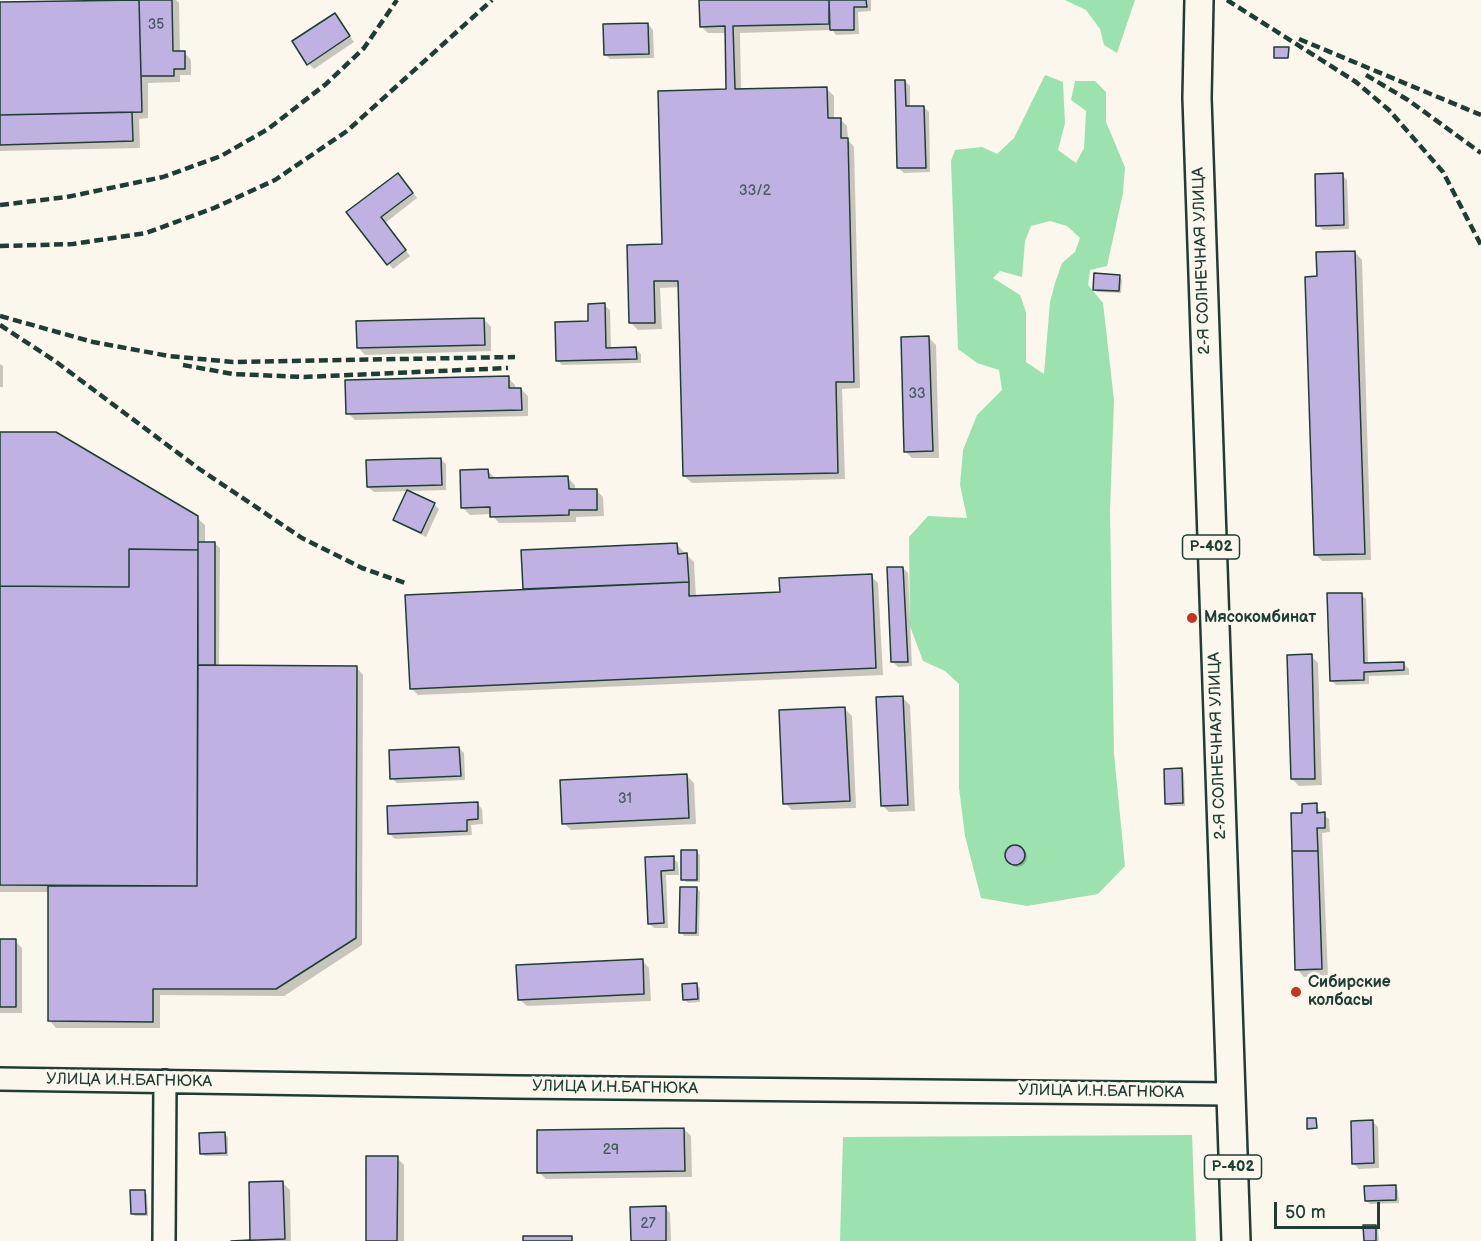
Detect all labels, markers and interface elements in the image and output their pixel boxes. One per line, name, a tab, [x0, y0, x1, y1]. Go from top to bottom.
house number: 35	[148, 17, 164, 33]
street label: 2-Я СОЛНЕЧНАЯ УЛИЦА	[1189, 167, 1215, 355]
house number: 33/2	[739, 183, 771, 199]
house number: 33	[908, 386, 926, 402]
road number: Р-402	[1182, 535, 1240, 559]
place label: Мясокомбинат	[1204, 608, 1316, 628]
marker: Мясокомбинат	[1185, 611, 1199, 625]
street label: 2-Я СОЛНЕЧНАЯ УЛИЦА	[1205, 652, 1231, 840]
house number: 31	[618, 791, 632, 807]
place label: Сибирские колбасы	[1308, 973, 1391, 1011]
marker: Сибирские колбасы	[1289, 985, 1303, 999]
street label: УЛИЦА И.Н.БАГНЮКА	[46, 1070, 212, 1092]
street label: УЛИЦА И.Н.БАГНЮКА	[532, 1077, 698, 1099]
street label: УЛИЦА И.Н.БАГНЮКА	[1018, 1081, 1184, 1103]
house number: 29	[603, 1142, 619, 1158]
road number: Р-402	[1204, 1155, 1262, 1179]
scale bar	[1277, 1190, 1384, 1228]
text: 50 m	[1285, 1202, 1326, 1223]
house number: 27	[640, 1216, 656, 1232]

